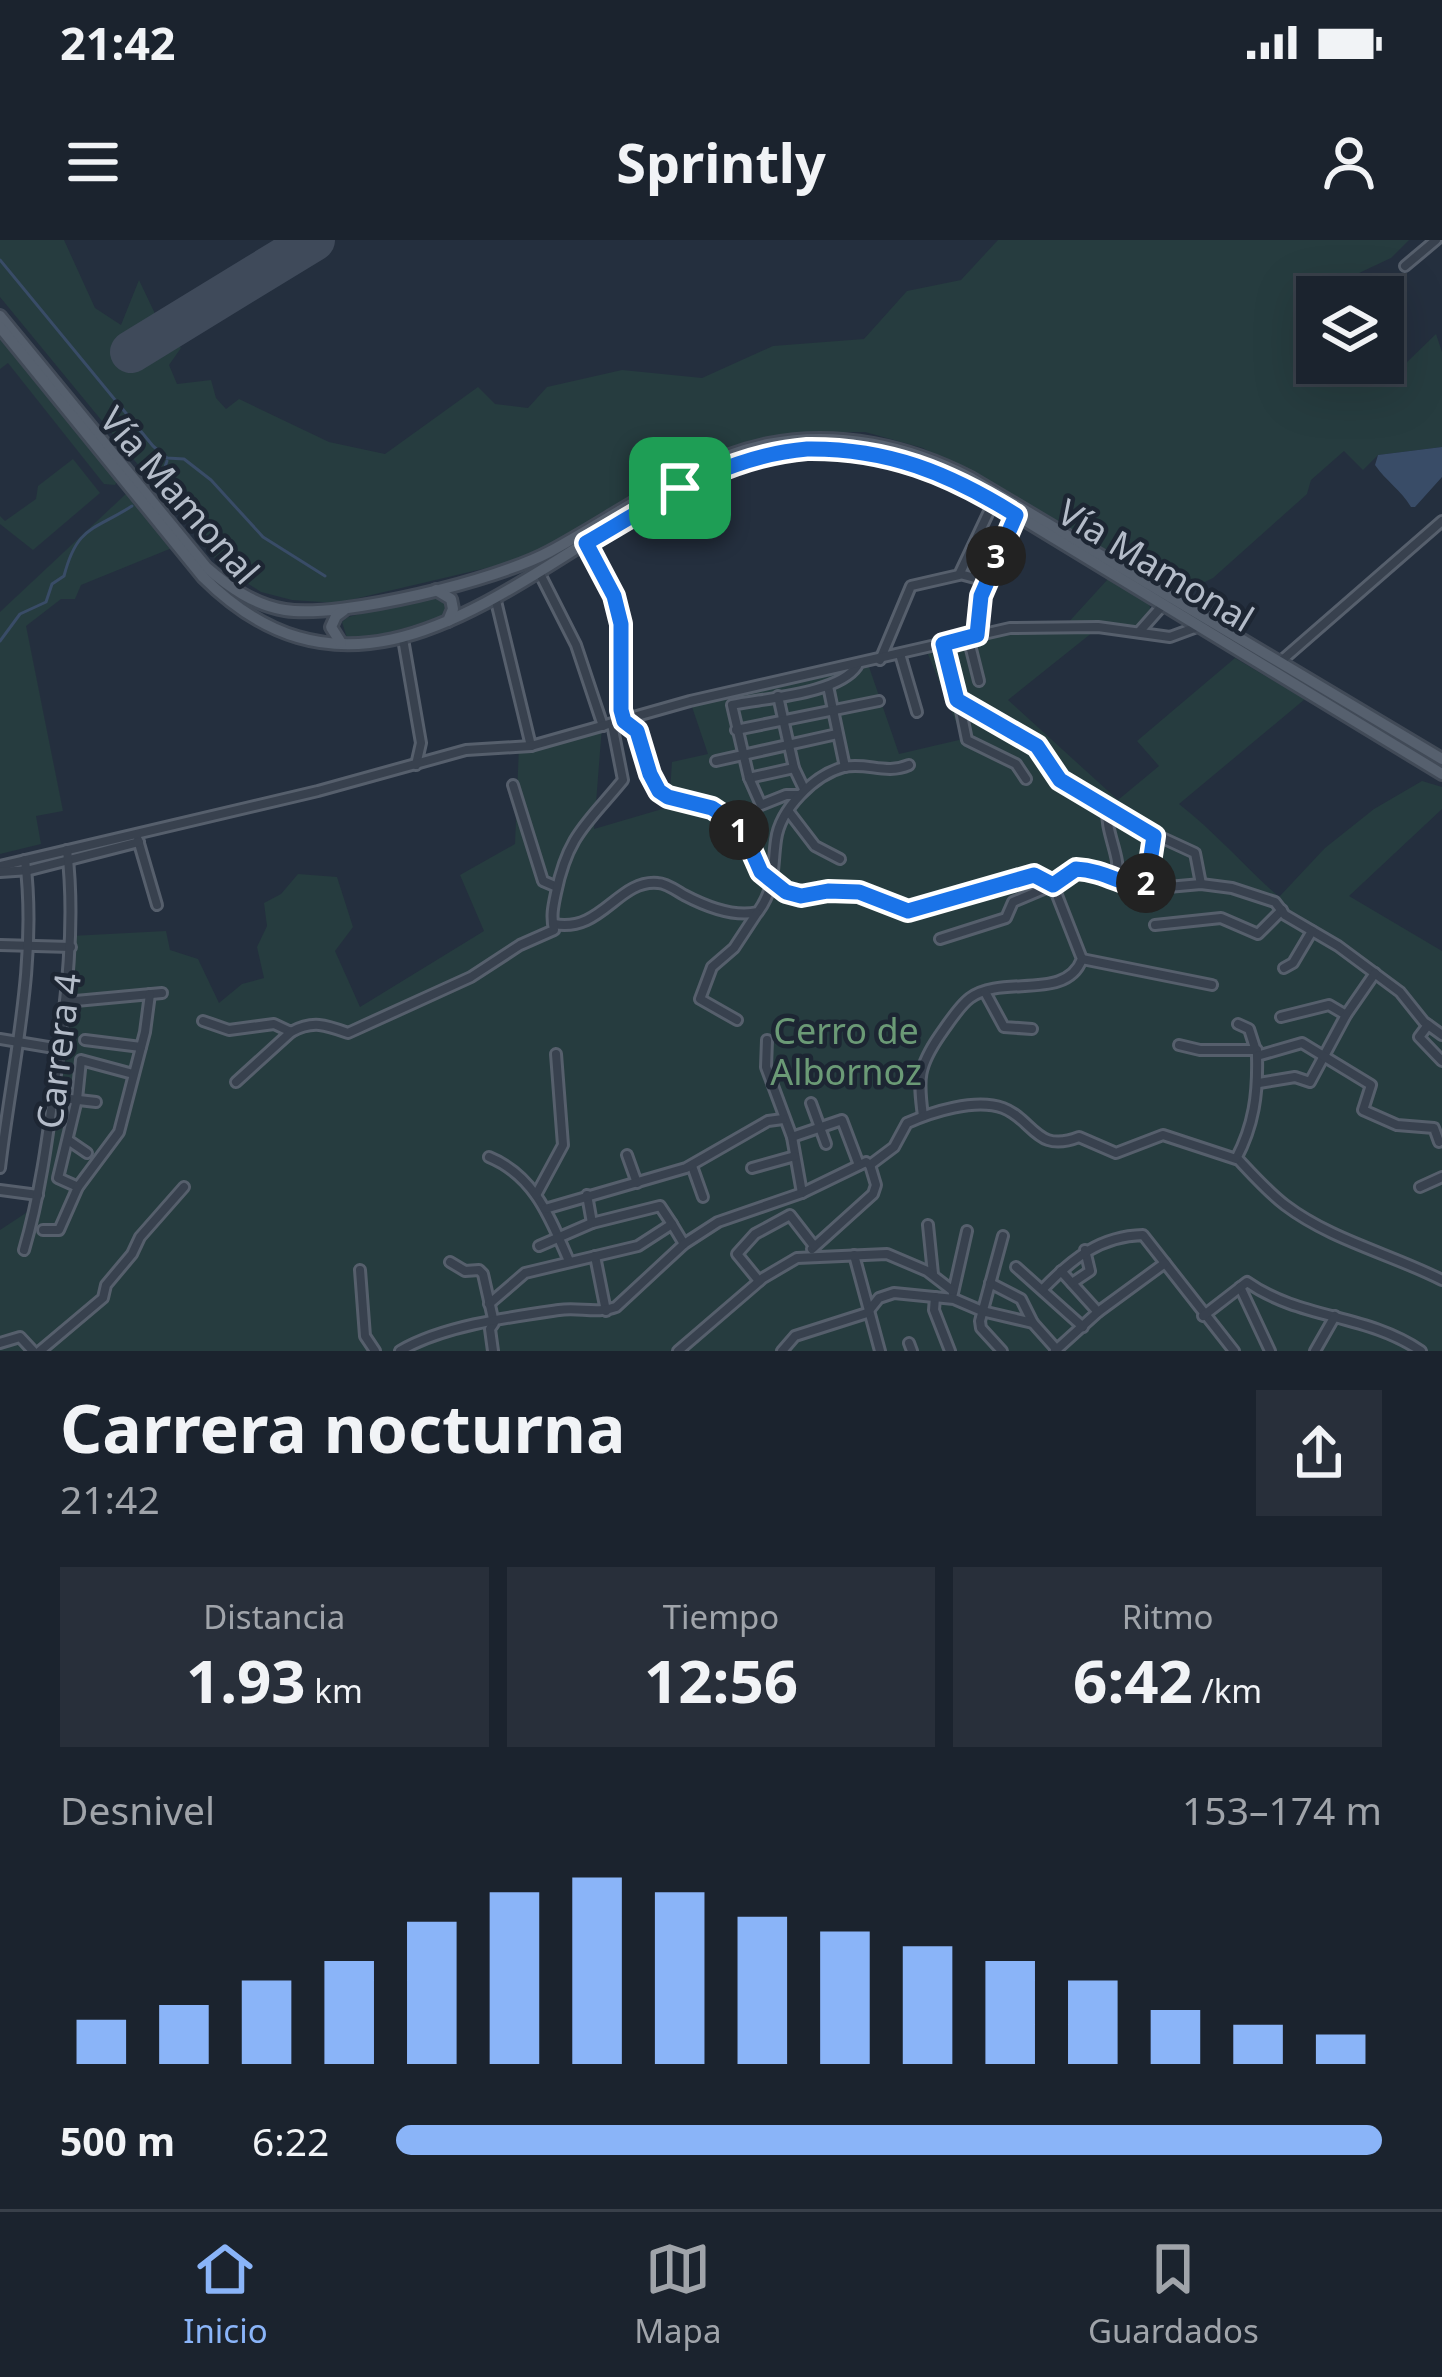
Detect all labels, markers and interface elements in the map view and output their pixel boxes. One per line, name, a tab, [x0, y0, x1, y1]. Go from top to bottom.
text: 21:42	[60, 12, 176, 73]
text: Sprintly	[616, 125, 826, 199]
icon: menu	[60, 129, 126, 195]
icon: person	[1316, 129, 1382, 195]
map controls	[1296, 276, 1404, 384]
button: layers	[1296, 276, 1404, 384]
street label: Vía Mamonal	[89, 396, 271, 594]
pin	[629, 437, 731, 539]
icon: arrive	[647, 455, 713, 521]
street label: Vía Mamonal	[1049, 487, 1263, 643]
pin: 3	[966, 526, 1026, 586]
text: 3	[987, 533, 1005, 578]
pin: 1	[709, 800, 769, 860]
text: 1	[730, 807, 748, 852]
pin: 2	[1116, 853, 1176, 913]
text: 2	[1137, 860, 1155, 905]
street label: Carrera 4	[24, 970, 92, 1132]
park label: Cerro de Albornoz	[770, 1006, 922, 1096]
text: Carrera nocturna	[60, 1382, 626, 1472]
button: share	[1256, 1390, 1382, 1516]
text: 21:42	[60, 1472, 160, 1525]
text: Distancia	[203, 1594, 345, 1639]
text: Tiempo	[663, 1594, 779, 1639]
text: Ritmo	[1122, 1594, 1214, 1639]
text: 1.93	[186, 1639, 306, 1721]
text: 12:56	[644, 1639, 798, 1721]
text: 6:42	[1073, 1639, 1193, 1721]
text: km	[306, 1668, 363, 1713]
text: /km	[1193, 1668, 1262, 1713]
text: Desnivel	[60, 1783, 215, 1836]
text: 153–174 m	[1182, 1783, 1382, 1836]
text: 500 m	[60, 2114, 175, 2167]
text: 6:22	[252, 2114, 329, 2167]
tab: Inicio	[183, 2236, 268, 2353]
tab: Mapa	[634, 2236, 721, 2353]
tab: Guardados	[1088, 2236, 1259, 2353]

